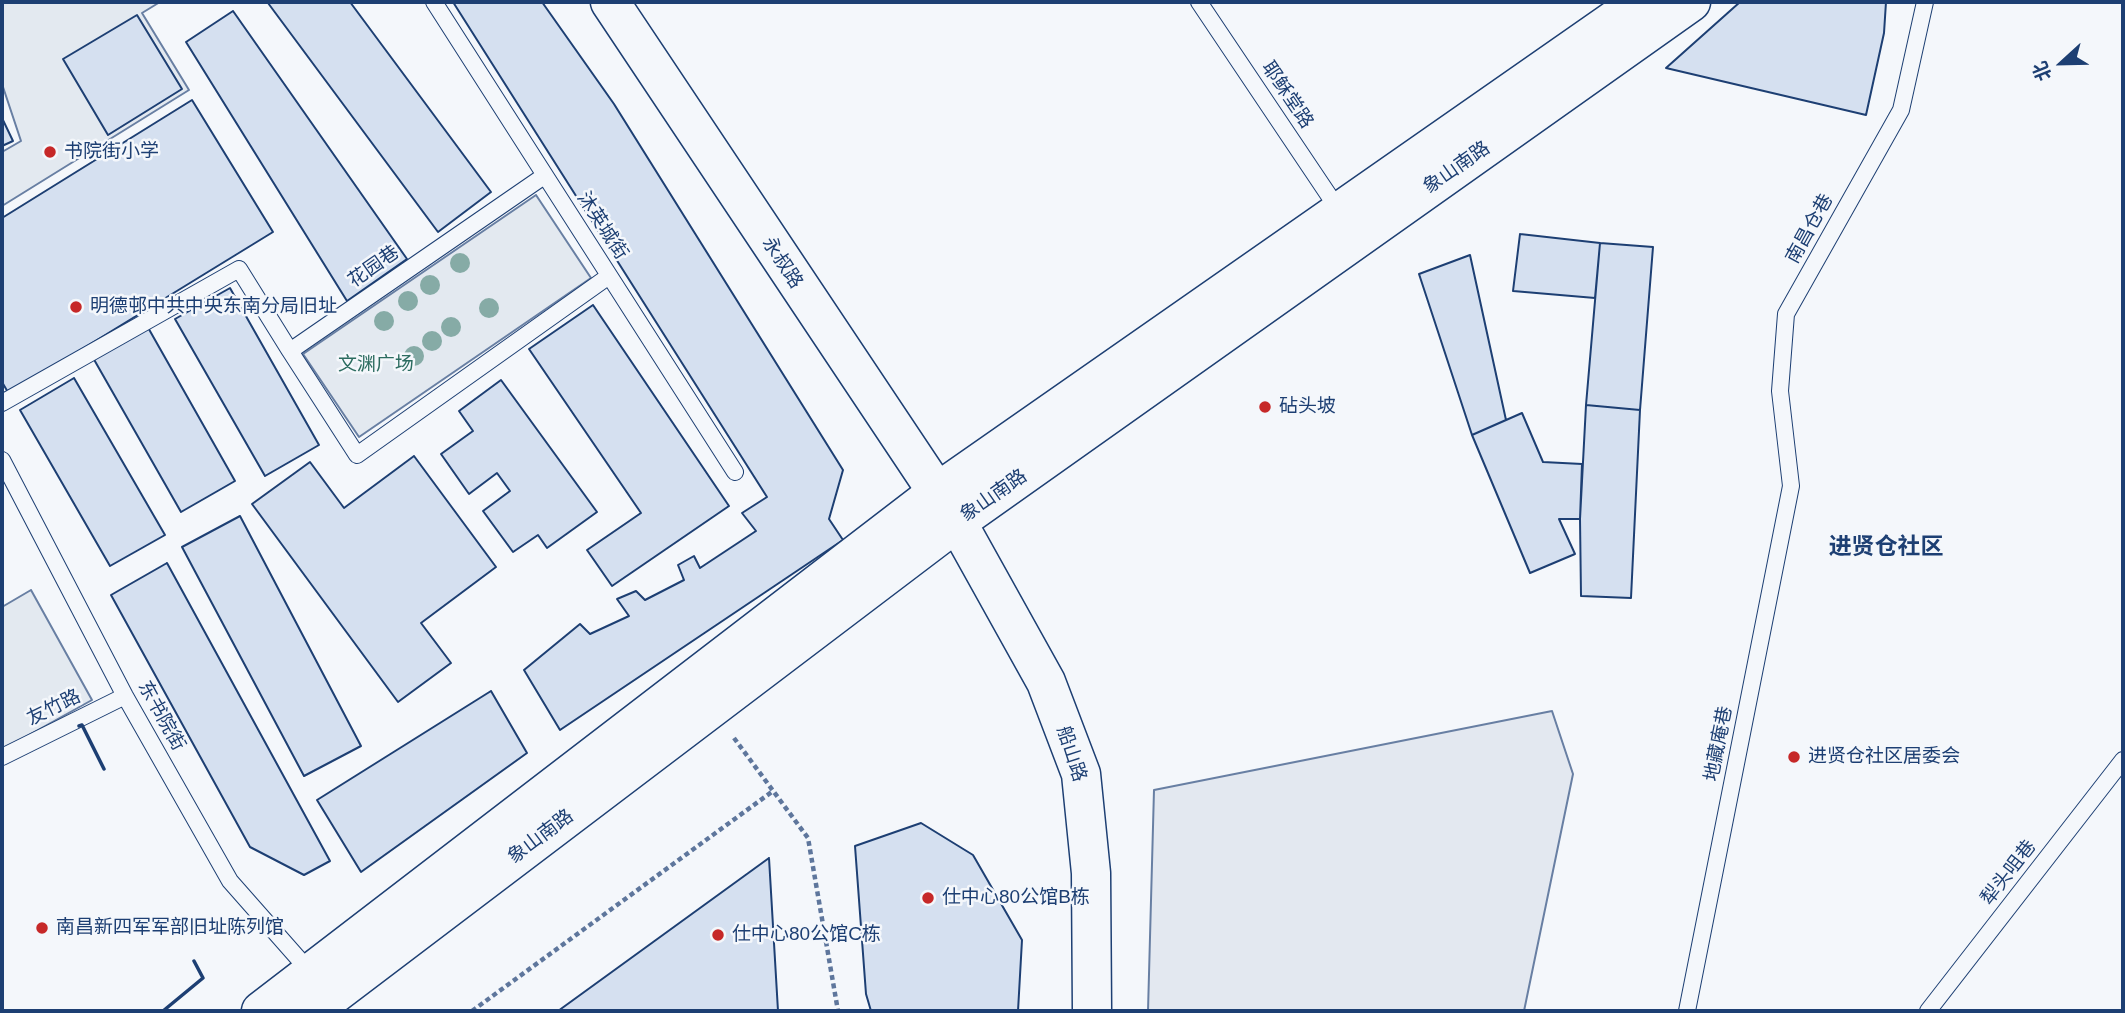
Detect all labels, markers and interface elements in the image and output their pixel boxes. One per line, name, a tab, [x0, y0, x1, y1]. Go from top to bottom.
north arrow	[2027, 28, 2097, 98]
street label: 耶稣堂路	[1256, 57, 1318, 133]
text: 北	[2029, 58, 2055, 84]
street label: 象山南路	[1419, 137, 1495, 199]
place label: 书院街小学	[64, 141, 159, 163]
marker: 书院街小学	[42, 144, 58, 160]
street label: 沐英城街	[572, 188, 632, 264]
street label: 南昌仓巷	[1782, 190, 1838, 268]
street label: 永叔路	[757, 233, 807, 293]
street label: 花园巷	[344, 241, 404, 293]
place label: 明德邨中共中央东南分局旧址	[90, 296, 337, 318]
marker: 明德邨中共中央东南分局旧址	[68, 299, 84, 315]
park label: 文渊广场	[338, 354, 414, 376]
place label: 砧头坡	[1279, 396, 1336, 418]
marker: 砧头坡	[1257, 399, 1273, 415]
street label: 象山南路	[956, 465, 1032, 527]
district label: 进贤仓社区	[1829, 534, 1943, 562]
street label: 东书院街	[133, 677, 189, 755]
street label: 友竹路	[23, 685, 85, 731]
street label: 地藏庵巷	[1701, 705, 1737, 783]
street label: 船山路	[1051, 723, 1091, 785]
place label: 进贤仓社区居委会	[1808, 746, 1960, 768]
marker: 进贤仓社区居委会	[1786, 749, 1802, 765]
street label: 象山南路	[504, 805, 578, 869]
street label: 犁头咀巷	[1977, 836, 2041, 910]
place label: 仕中心80公馆B栋	[942, 887, 1090, 909]
marker: 仕中心80公馆B栋	[920, 890, 936, 906]
place label: 南昌新四军军部旧址陈列馆	[56, 917, 284, 939]
marker: 南昌新四军军部旧址陈列馆	[34, 920, 50, 936]
place label: 仕中心80公馆C栋	[732, 924, 881, 946]
marker: 仕中心80公馆C栋	[710, 927, 726, 943]

